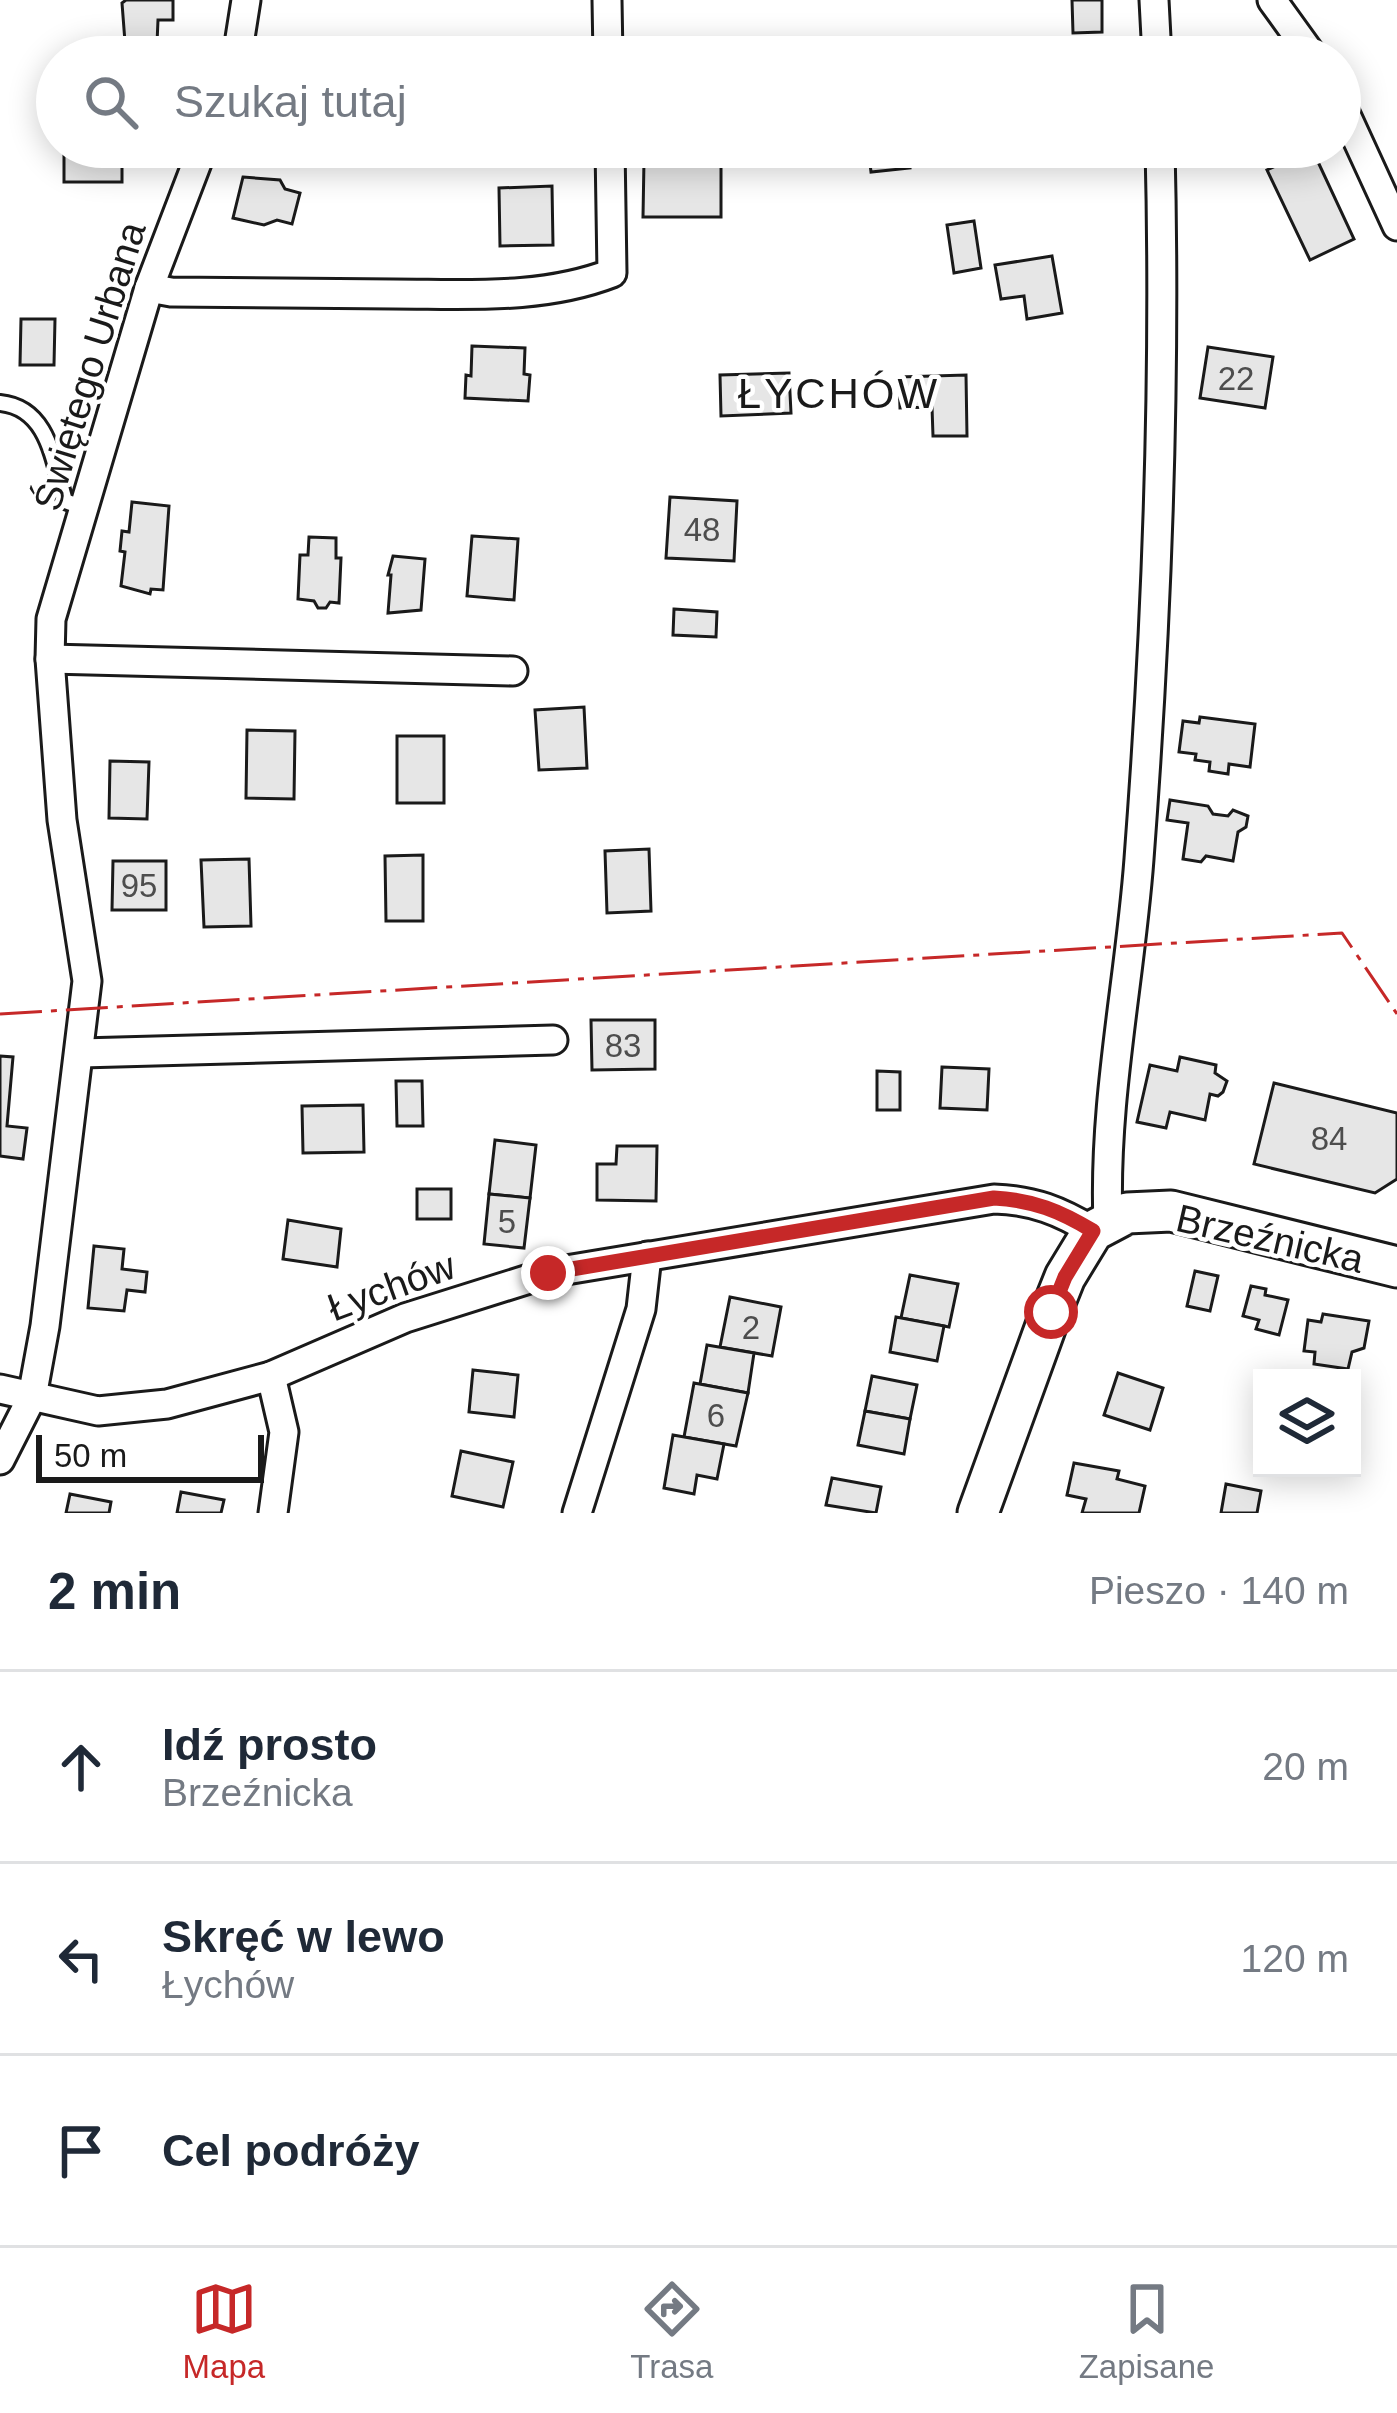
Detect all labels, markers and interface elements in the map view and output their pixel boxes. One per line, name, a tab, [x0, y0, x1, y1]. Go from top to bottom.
search box	[36, 36, 1361, 168]
icon: search	[78, 69, 144, 135]
text: Szukaj tutaj	[174, 76, 407, 127]
street label: Świętego Urbana	[24, 216, 154, 515]
house number: 22	[1218, 360, 1254, 397]
district label: ŁYCHÓW	[738, 370, 940, 417]
house number: 48	[684, 511, 720, 548]
house number: 95	[121, 867, 157, 904]
house number: 83	[605, 1027, 641, 1064]
house number: 84	[1311, 1120, 1347, 1157]
street label: Brzeźnicka	[1172, 1196, 1368, 1281]
house number: 5	[498, 1203, 516, 1240]
street label: Łychów	[322, 1243, 461, 1329]
route end	[521, 1246, 575, 1300]
route start	[1024, 1285, 1078, 1339]
house number: 2	[742, 1309, 760, 1346]
map controls	[1253, 1369, 1361, 1477]
button: layers	[1253, 1369, 1361, 1477]
house number: 6	[707, 1397, 725, 1434]
scale bar	[36, 1429, 264, 1482]
text: 50 m	[54, 1437, 127, 1474]
text: 2 min	[48, 1563, 181, 1620]
text: Pieszo · 140 m	[1089, 1569, 1349, 1612]
text: Idź prosto	[162, 1719, 377, 1770]
icon: ahead	[48, 1734, 114, 1800]
text: 20 m	[1262, 1745, 1349, 1788]
text: Brzeźnicka	[162, 1771, 353, 1814]
text: Skręć w lewo	[162, 1911, 445, 1962]
icon: left	[48, 1926, 114, 1992]
text: 120 m	[1241, 1937, 1349, 1980]
text: Łychów	[162, 1963, 294, 2006]
icon: arrive	[48, 2118, 114, 2184]
text: Cel podróży	[162, 2125, 420, 2176]
tab: Mapa	[183, 2276, 265, 2386]
tab: Trasa	[630, 2276, 713, 2386]
tab: Zapisane	[1079, 2276, 1214, 2386]

